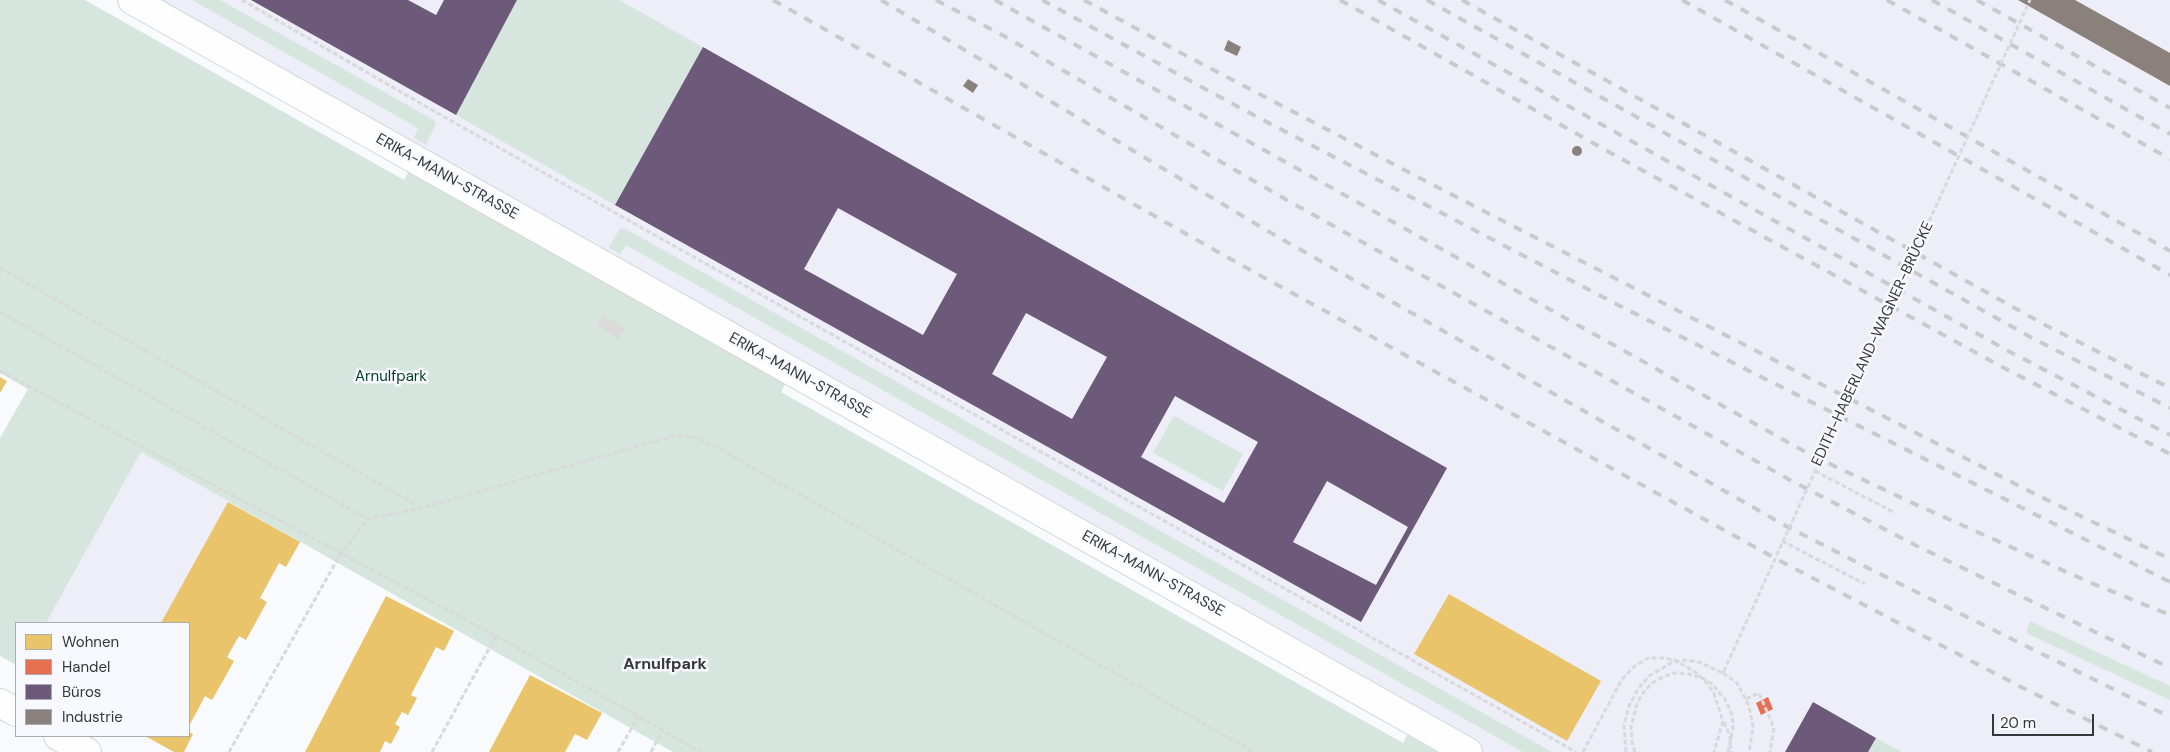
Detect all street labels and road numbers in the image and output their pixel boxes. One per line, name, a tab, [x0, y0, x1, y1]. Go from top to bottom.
street label: ERIKA-MANN-STRASSE	[373, 130, 521, 224]
street label: EDITH-HABERLAND-WAGNER-BRÜCKE	[1808, 219, 1938, 469]
street label: ERIKA-MANN-STRASSE	[726, 329, 874, 423]
street label: ERIKA-MANN-STRASSE	[1079, 527, 1227, 621]

